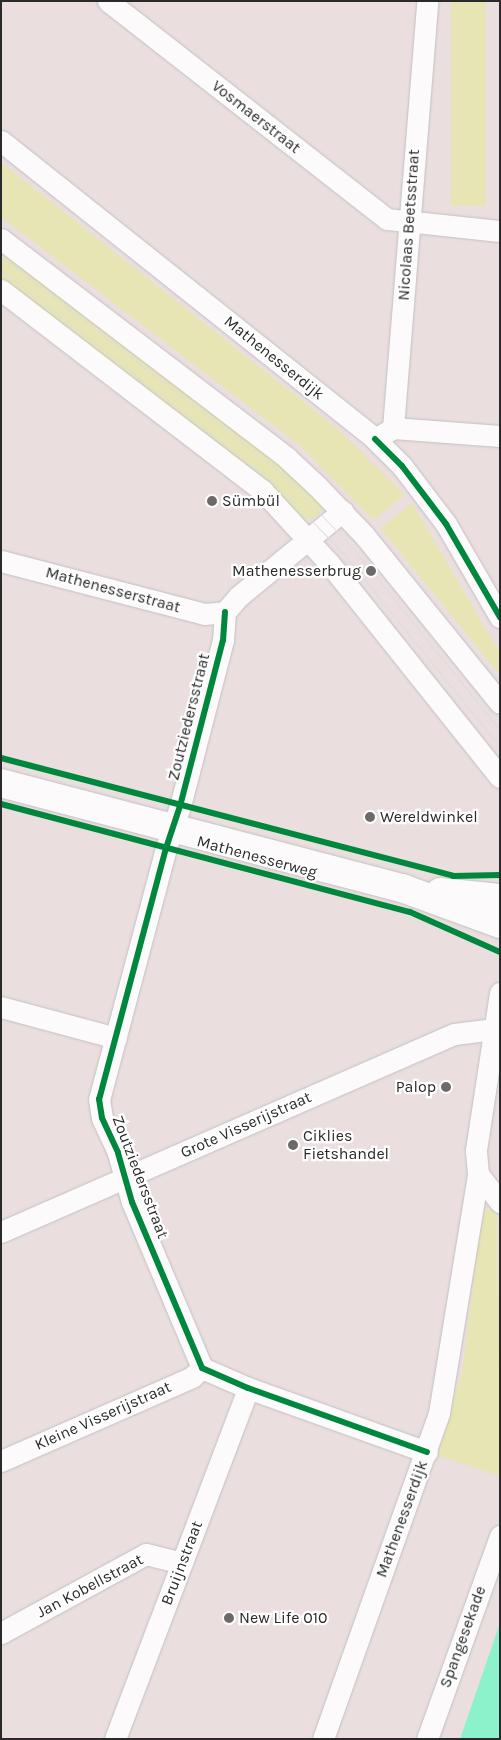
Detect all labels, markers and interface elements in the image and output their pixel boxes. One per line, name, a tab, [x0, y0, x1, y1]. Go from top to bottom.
street label: Vosmaerstraat	[208, 76, 304, 158]
street label: Nicolaas Beetsstraat	[394, 149, 424, 301]
street label: Mathenesserdijk	[220, 312, 328, 404]
place label: Sümbül	[222, 491, 280, 511]
marker: Sümbül	[206, 495, 218, 507]
place label: Mathenesserbrug	[232, 561, 361, 581]
street label: Mathenesserstraat	[43, 563, 183, 617]
marker: Mathenesserbrug	[365, 565, 377, 577]
street label: Zoutziedersstraat	[164, 652, 214, 782]
place label: Wereldwinkel	[380, 807, 478, 827]
marker: Wereldwinkel	[364, 811, 376, 823]
street label: Mathenesserweg	[195, 832, 319, 882]
place label: Palop	[396, 1077, 436, 1097]
marker: Palop	[440, 1081, 452, 1093]
street label: Grote Visserijstraat	[178, 1088, 314, 1162]
street label: Zoutziedersstraat	[108, 1113, 172, 1241]
place label: Ciklies Fietshandel	[303, 1126, 389, 1164]
marker: Ciklies Fietshandel	[287, 1139, 299, 1151]
street label: Kleine Visserijstraat	[32, 1377, 174, 1455]
street label: Mathenesserdijk	[372, 1458, 432, 1580]
street label: Bruijnstraat	[157, 1518, 207, 1608]
street label: Jan Kobellstraat	[34, 1550, 146, 1622]
street label: Spangesekade	[436, 1583, 490, 1691]
place label: New Life 010	[239, 1608, 328, 1628]
marker: New Life 010	[223, 1612, 235, 1624]

